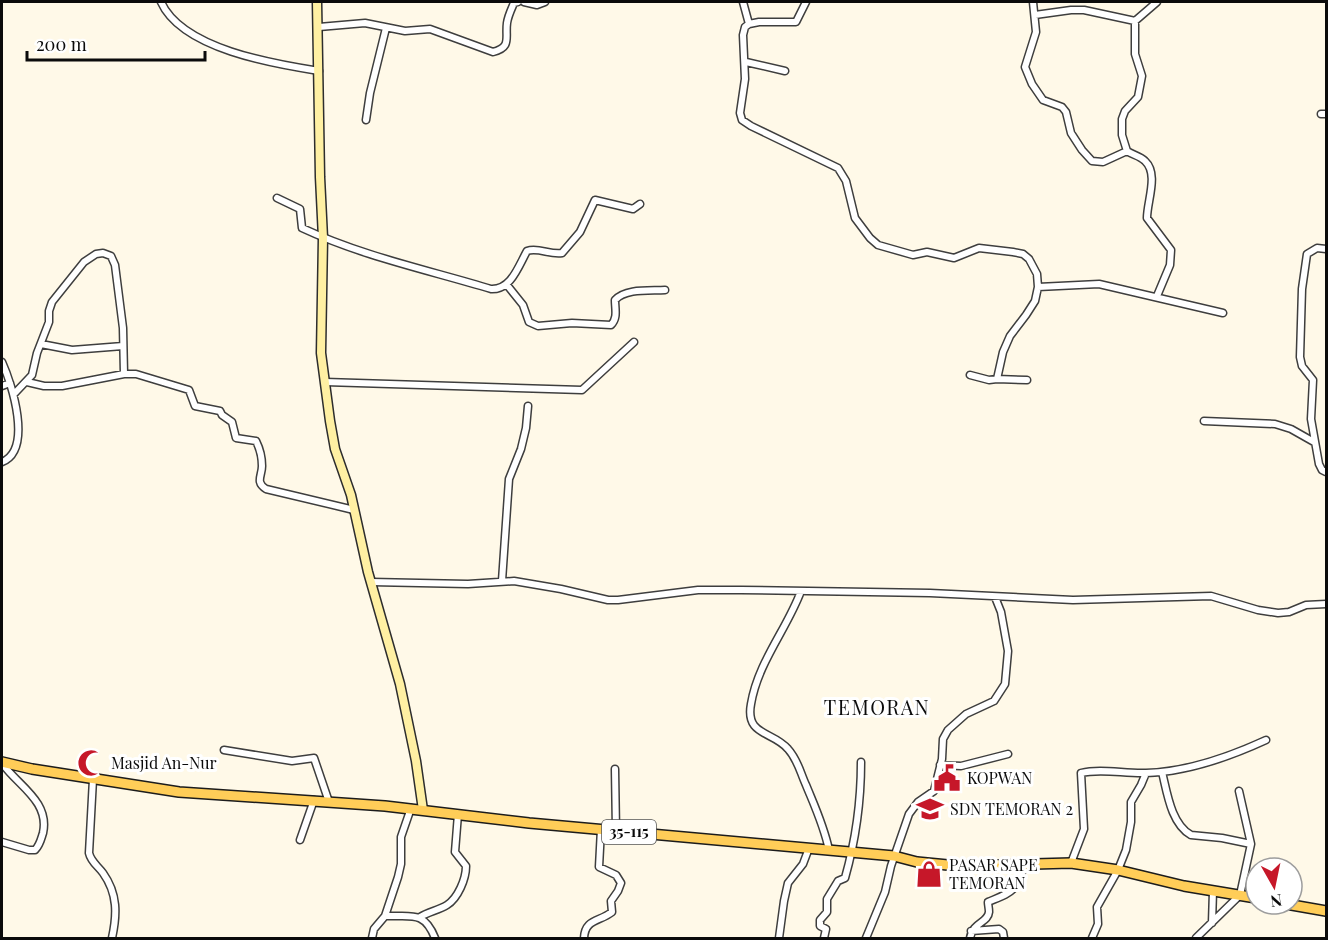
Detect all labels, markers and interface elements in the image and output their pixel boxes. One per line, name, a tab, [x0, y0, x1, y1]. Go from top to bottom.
scale bar	[27, 24, 206, 62]
text: 200 m	[36, 32, 87, 56]
district label: TEMORAN	[824, 693, 930, 720]
mosque icon: Masjid An-Nur	[76, 748, 106, 778]
place label: Masjid An-Nur	[111, 752, 217, 773]
public building icon: KOPWAN	[932, 763, 962, 793]
place label: KOPWAN	[967, 767, 1032, 788]
school or university icon: SDN TEMORAN 2	[915, 794, 945, 824]
place label: SDN TEMORAN 2	[950, 798, 1073, 819]
road number: 35-115	[602, 820, 656, 844]
place label: PASAR SAPE TEMORAN	[949, 854, 1038, 893]
north arrow	[1244, 856, 1304, 916]
shop icon: PASAR SAPE TEMORAN	[914, 859, 944, 889]
text: N	[1269, 890, 1284, 913]

